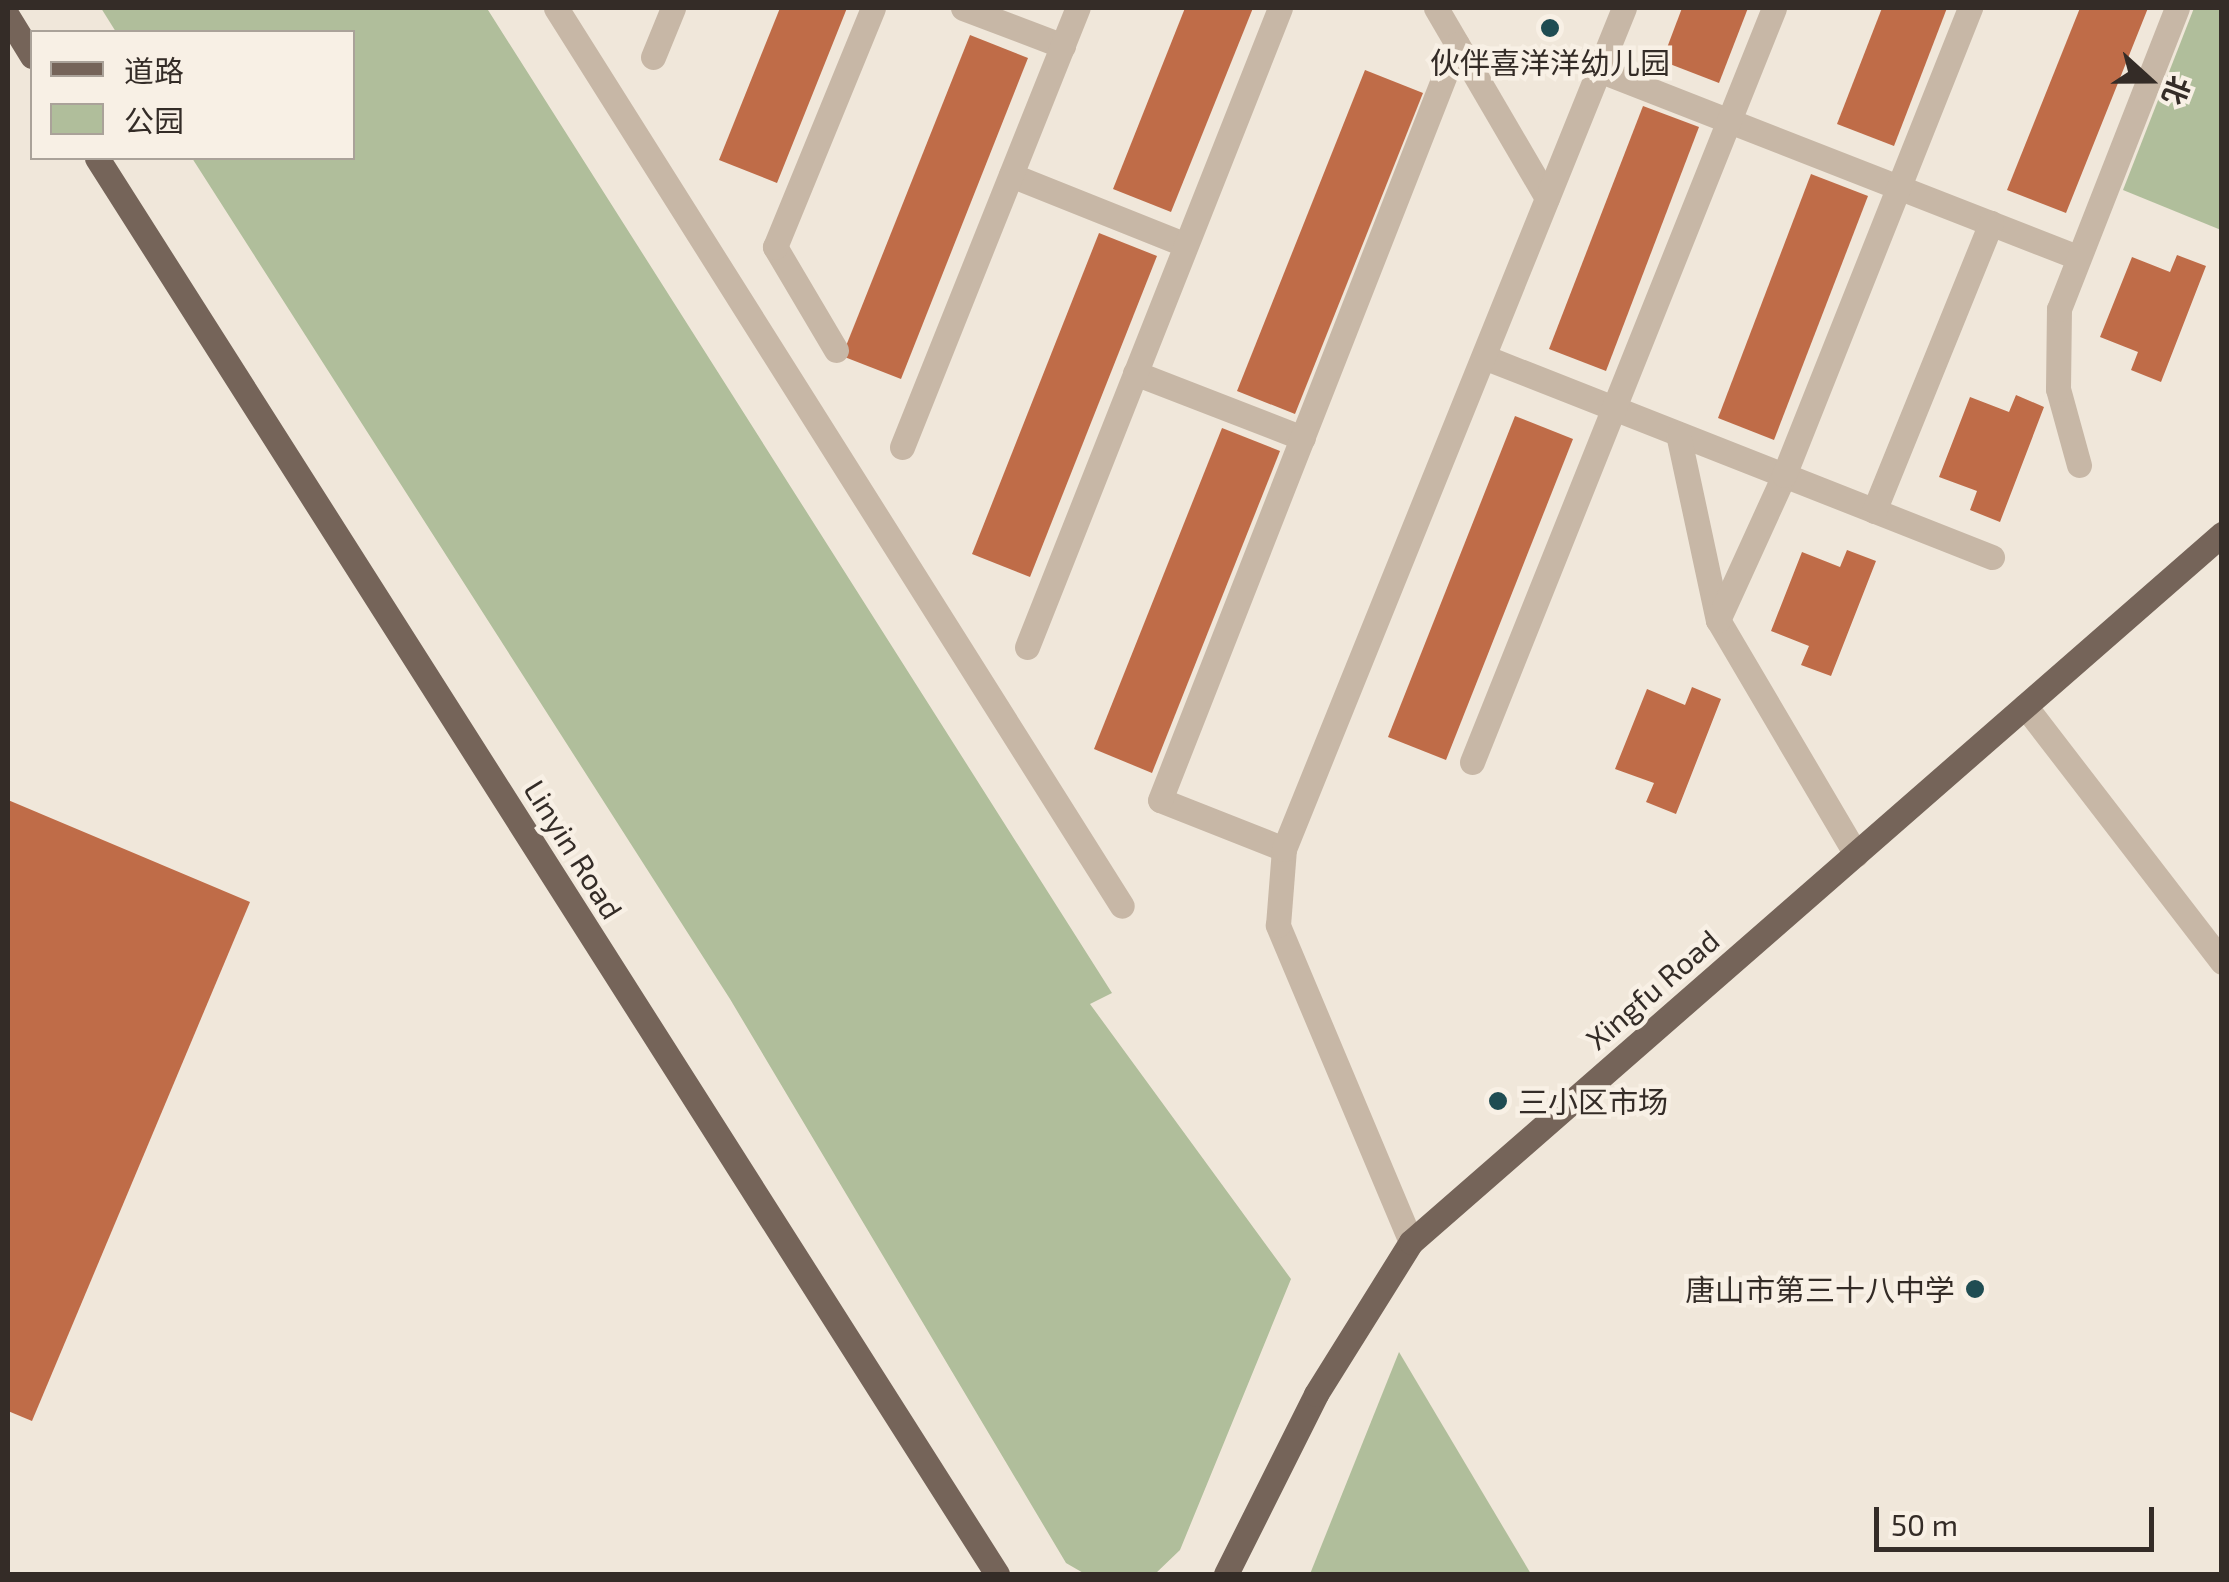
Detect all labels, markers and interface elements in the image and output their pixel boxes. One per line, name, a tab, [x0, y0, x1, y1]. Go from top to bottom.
marker: 伙伴喜洋洋幼儿园	[1539, 17, 1561, 39]
legend	[30, 30, 355, 160]
north arrow	[2099, 30, 2199, 130]
place label: 伙伴喜洋洋幼儿园	[1430, 44, 1670, 80]
text: 道路	[124, 52, 184, 88]
text: 北	[2156, 72, 2198, 110]
text: 公园	[124, 102, 184, 138]
street label: Linyin Road	[517, 773, 631, 925]
street label: Xingfu Road	[1578, 922, 1726, 1056]
place label: 三小区市场	[1518, 1083, 1668, 1119]
marker: 三小区市场	[1487, 1090, 1509, 1112]
place label: 唐山市第三十八中学	[1685, 1271, 1955, 1307]
marker: 唐山市第三十八中学	[1964, 1278, 1986, 1300]
scale bar	[1879, 1487, 2159, 1549]
text: 50 m	[1891, 1506, 1958, 1542]

